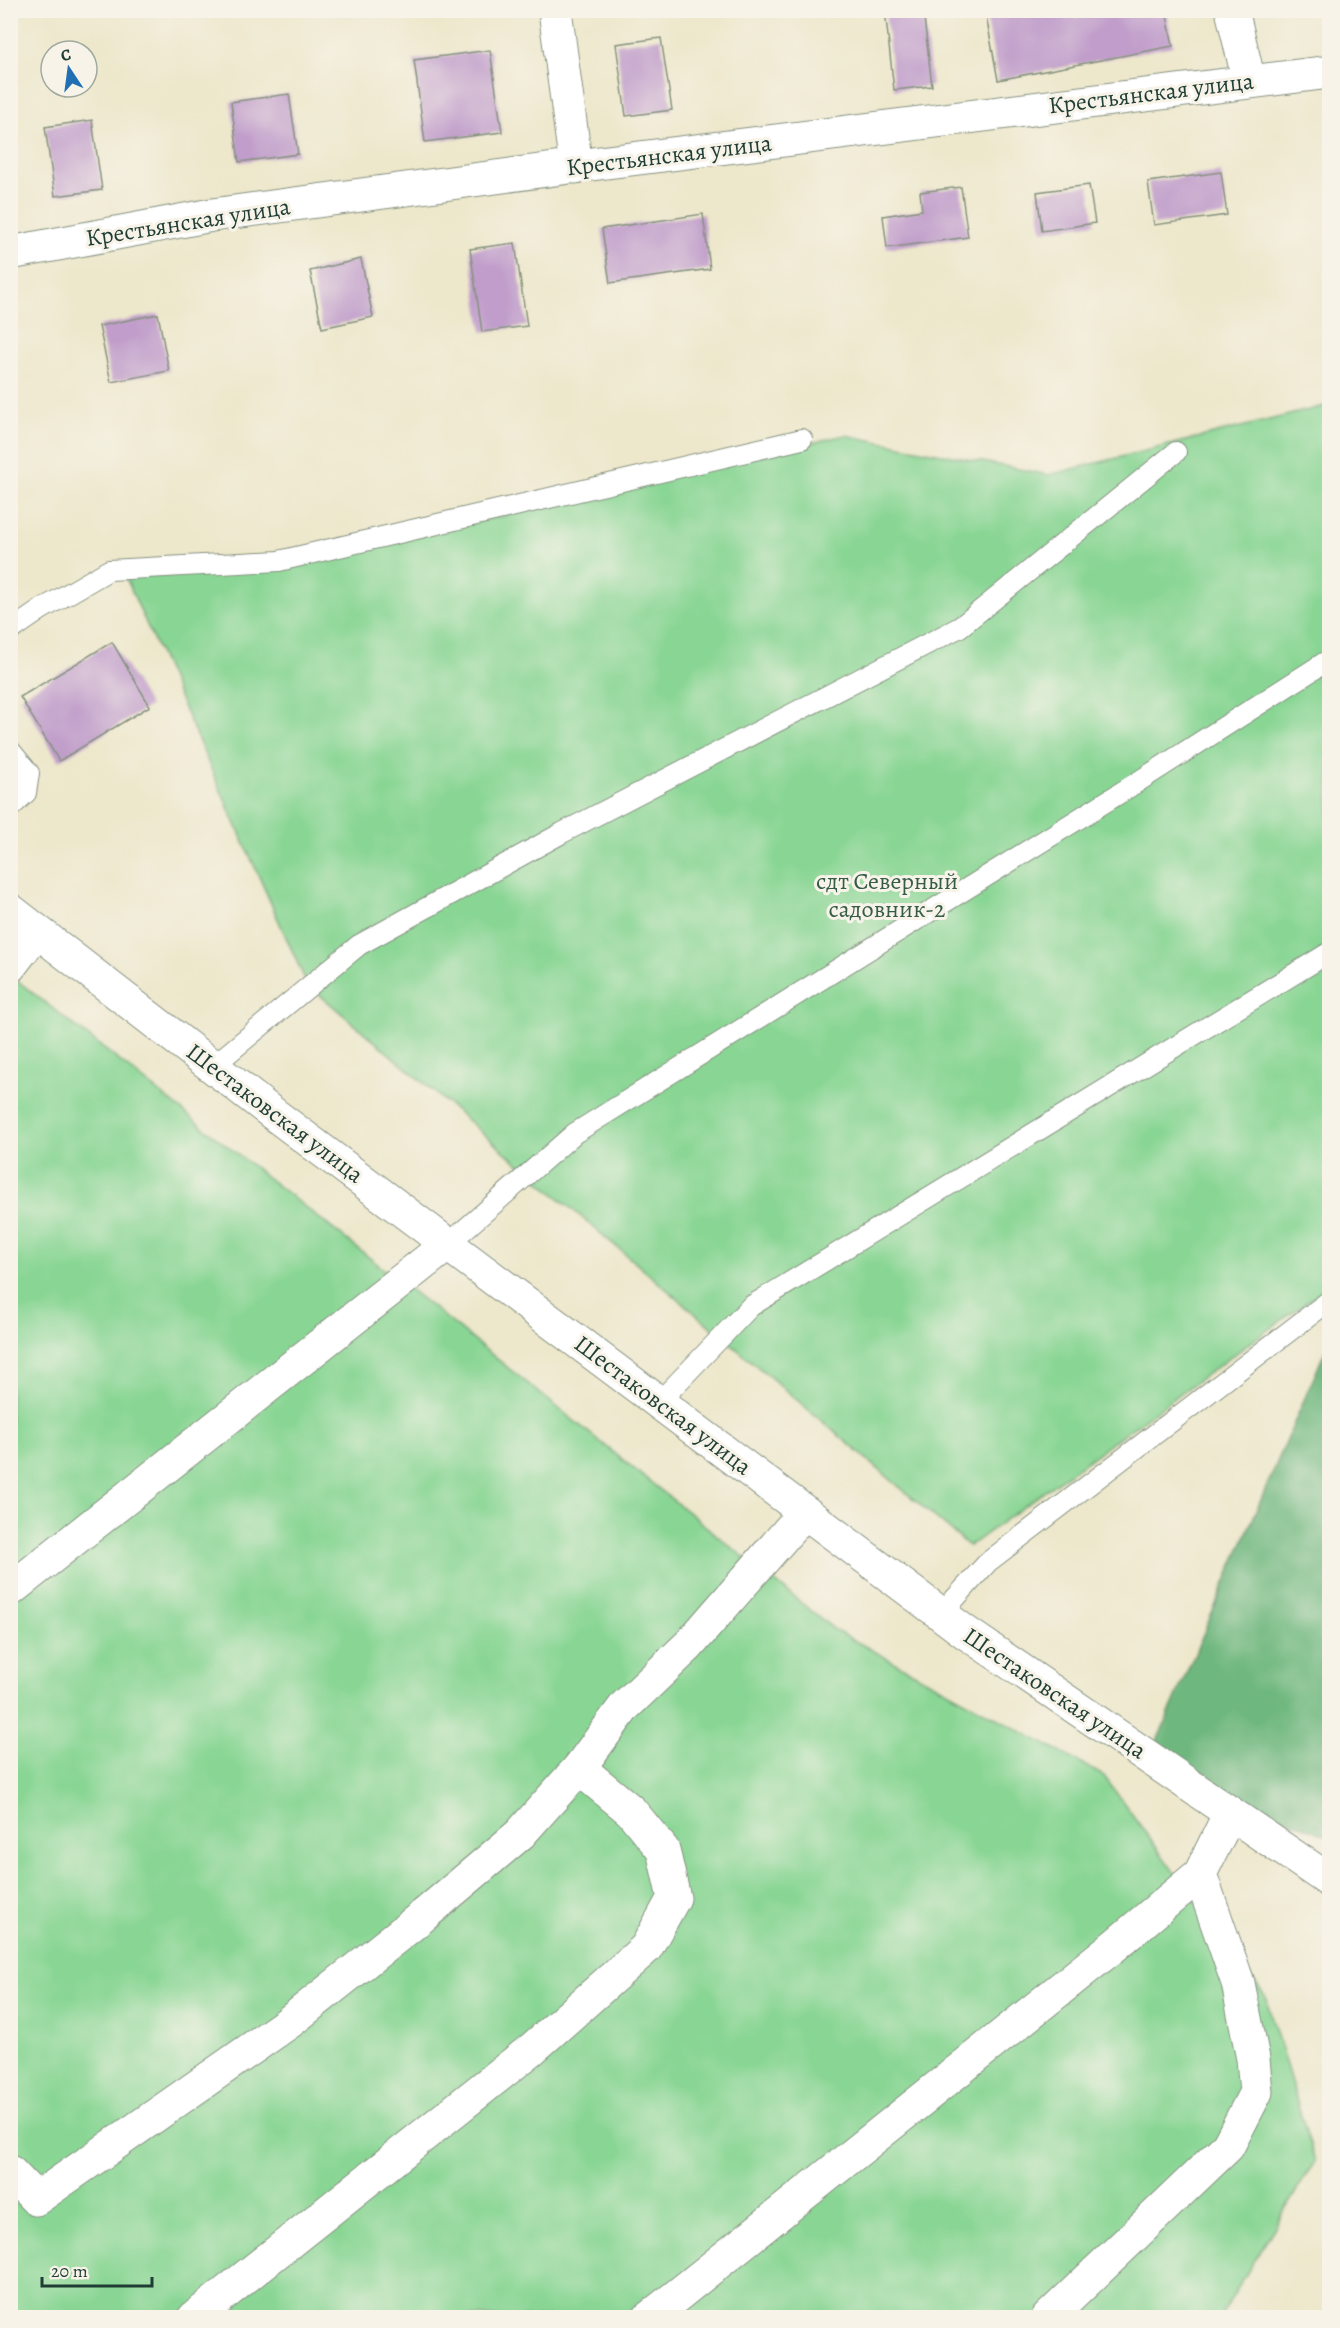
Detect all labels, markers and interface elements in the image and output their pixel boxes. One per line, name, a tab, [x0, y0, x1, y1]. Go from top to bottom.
north arrow	[39, 39, 99, 99]
text: С	[59, 44, 73, 67]
street label: Крестьянская улица	[1047, 65, 1255, 121]
street label: Крестьянская улица	[565, 127, 773, 183]
street label: Крестьянская улица	[83, 190, 293, 254]
park label: сдт Северный садовник-2	[816, 865, 958, 925]
street label: Шестаковская улица	[180, 1036, 370, 1190]
street label: Шестаковская улица	[568, 1328, 758, 1482]
street label: Шестаковская улица	[957, 1620, 1153, 1766]
scale bar	[42, 2250, 152, 2288]
text: 20 m	[51, 2259, 88, 2283]

